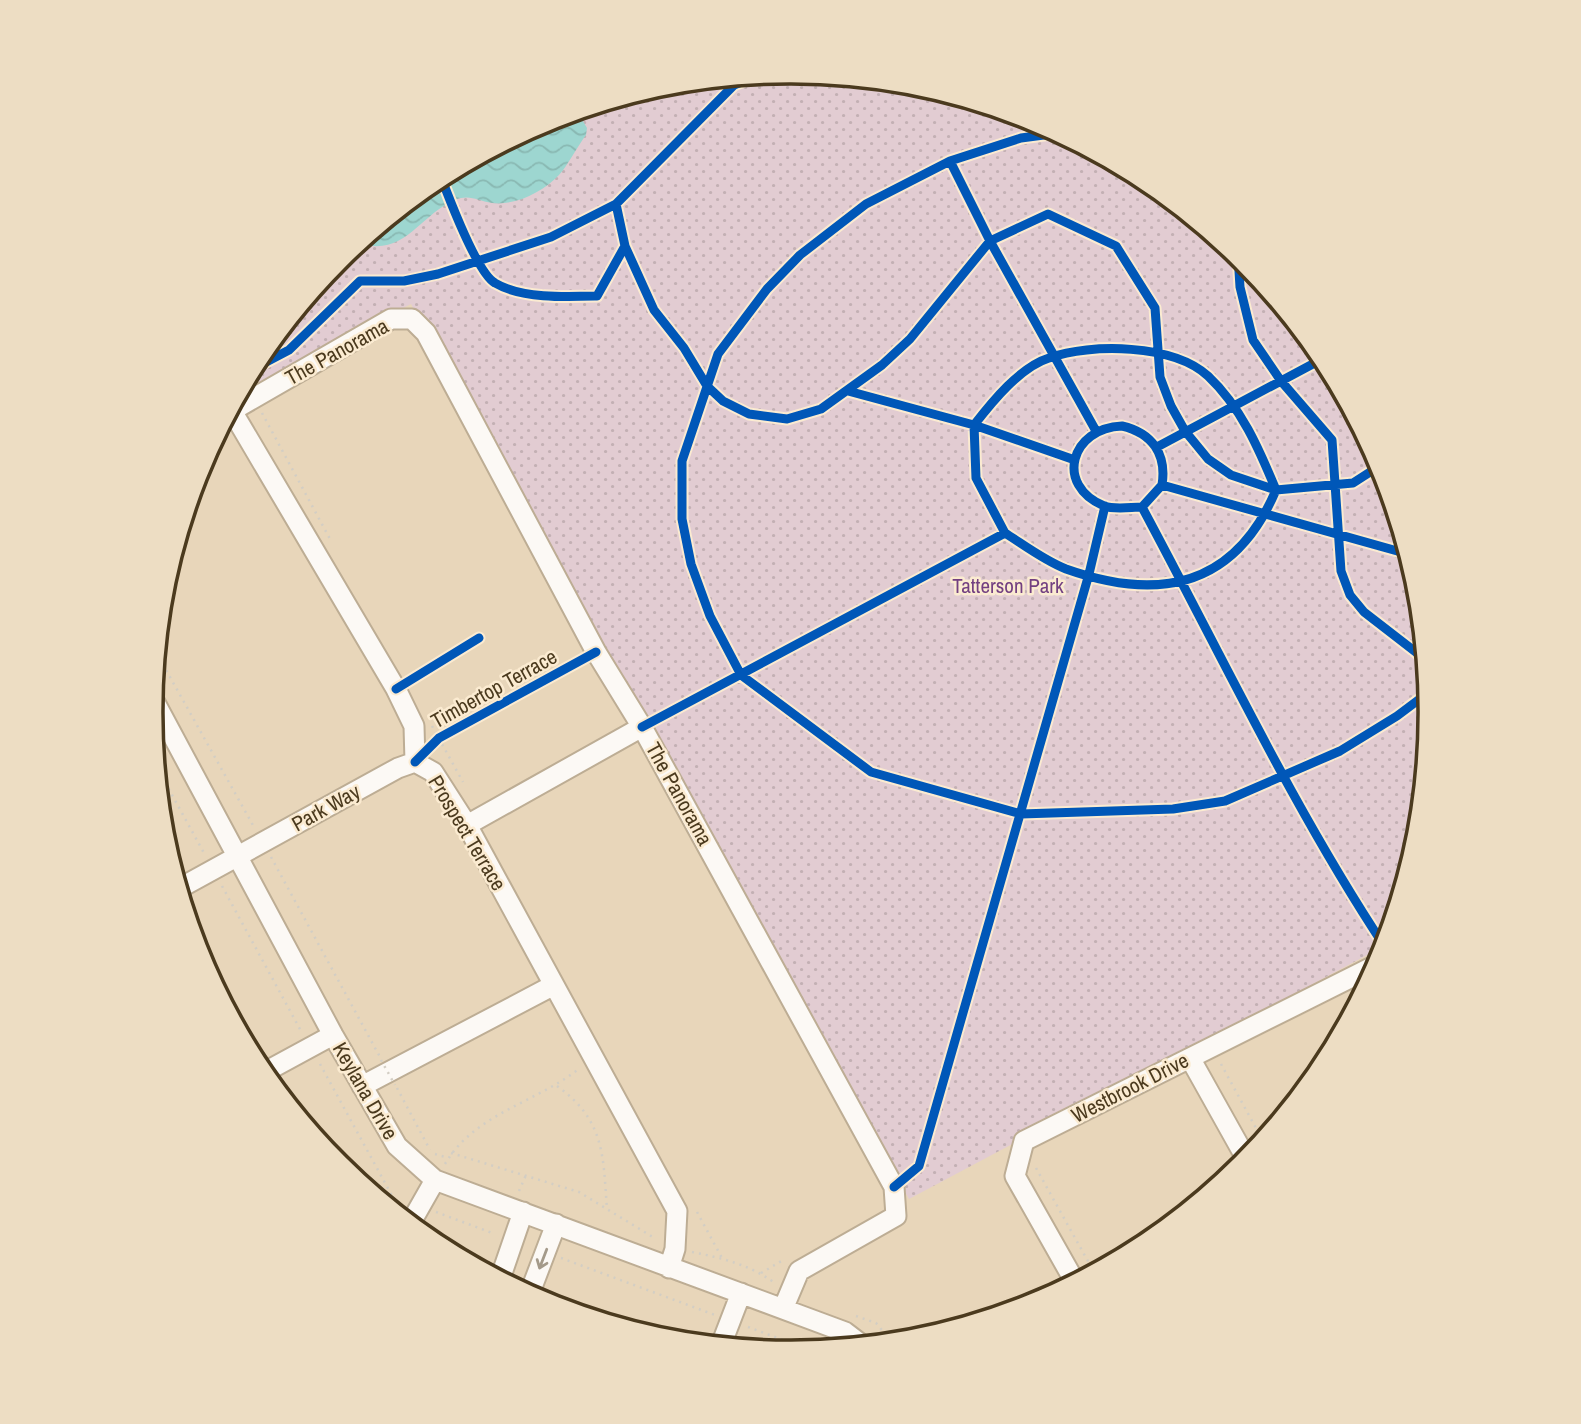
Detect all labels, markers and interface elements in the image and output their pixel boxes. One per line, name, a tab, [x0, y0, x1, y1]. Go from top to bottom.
street label: The Panorama	[280, 311, 394, 392]
park label: Tatterson Park	[952, 571, 1064, 600]
street label: Timbertop Terrace	[425, 642, 562, 735]
street label: The Panorama	[639, 737, 720, 851]
street label: Prospect Terrace	[422, 770, 513, 896]
street label: Park Way	[286, 777, 365, 838]
street label: Keylana Drive	[326, 1037, 405, 1145]
street label: Westbrook Drive	[1066, 1046, 1193, 1130]
one-way arrow	[535, 1248, 548, 1270]

